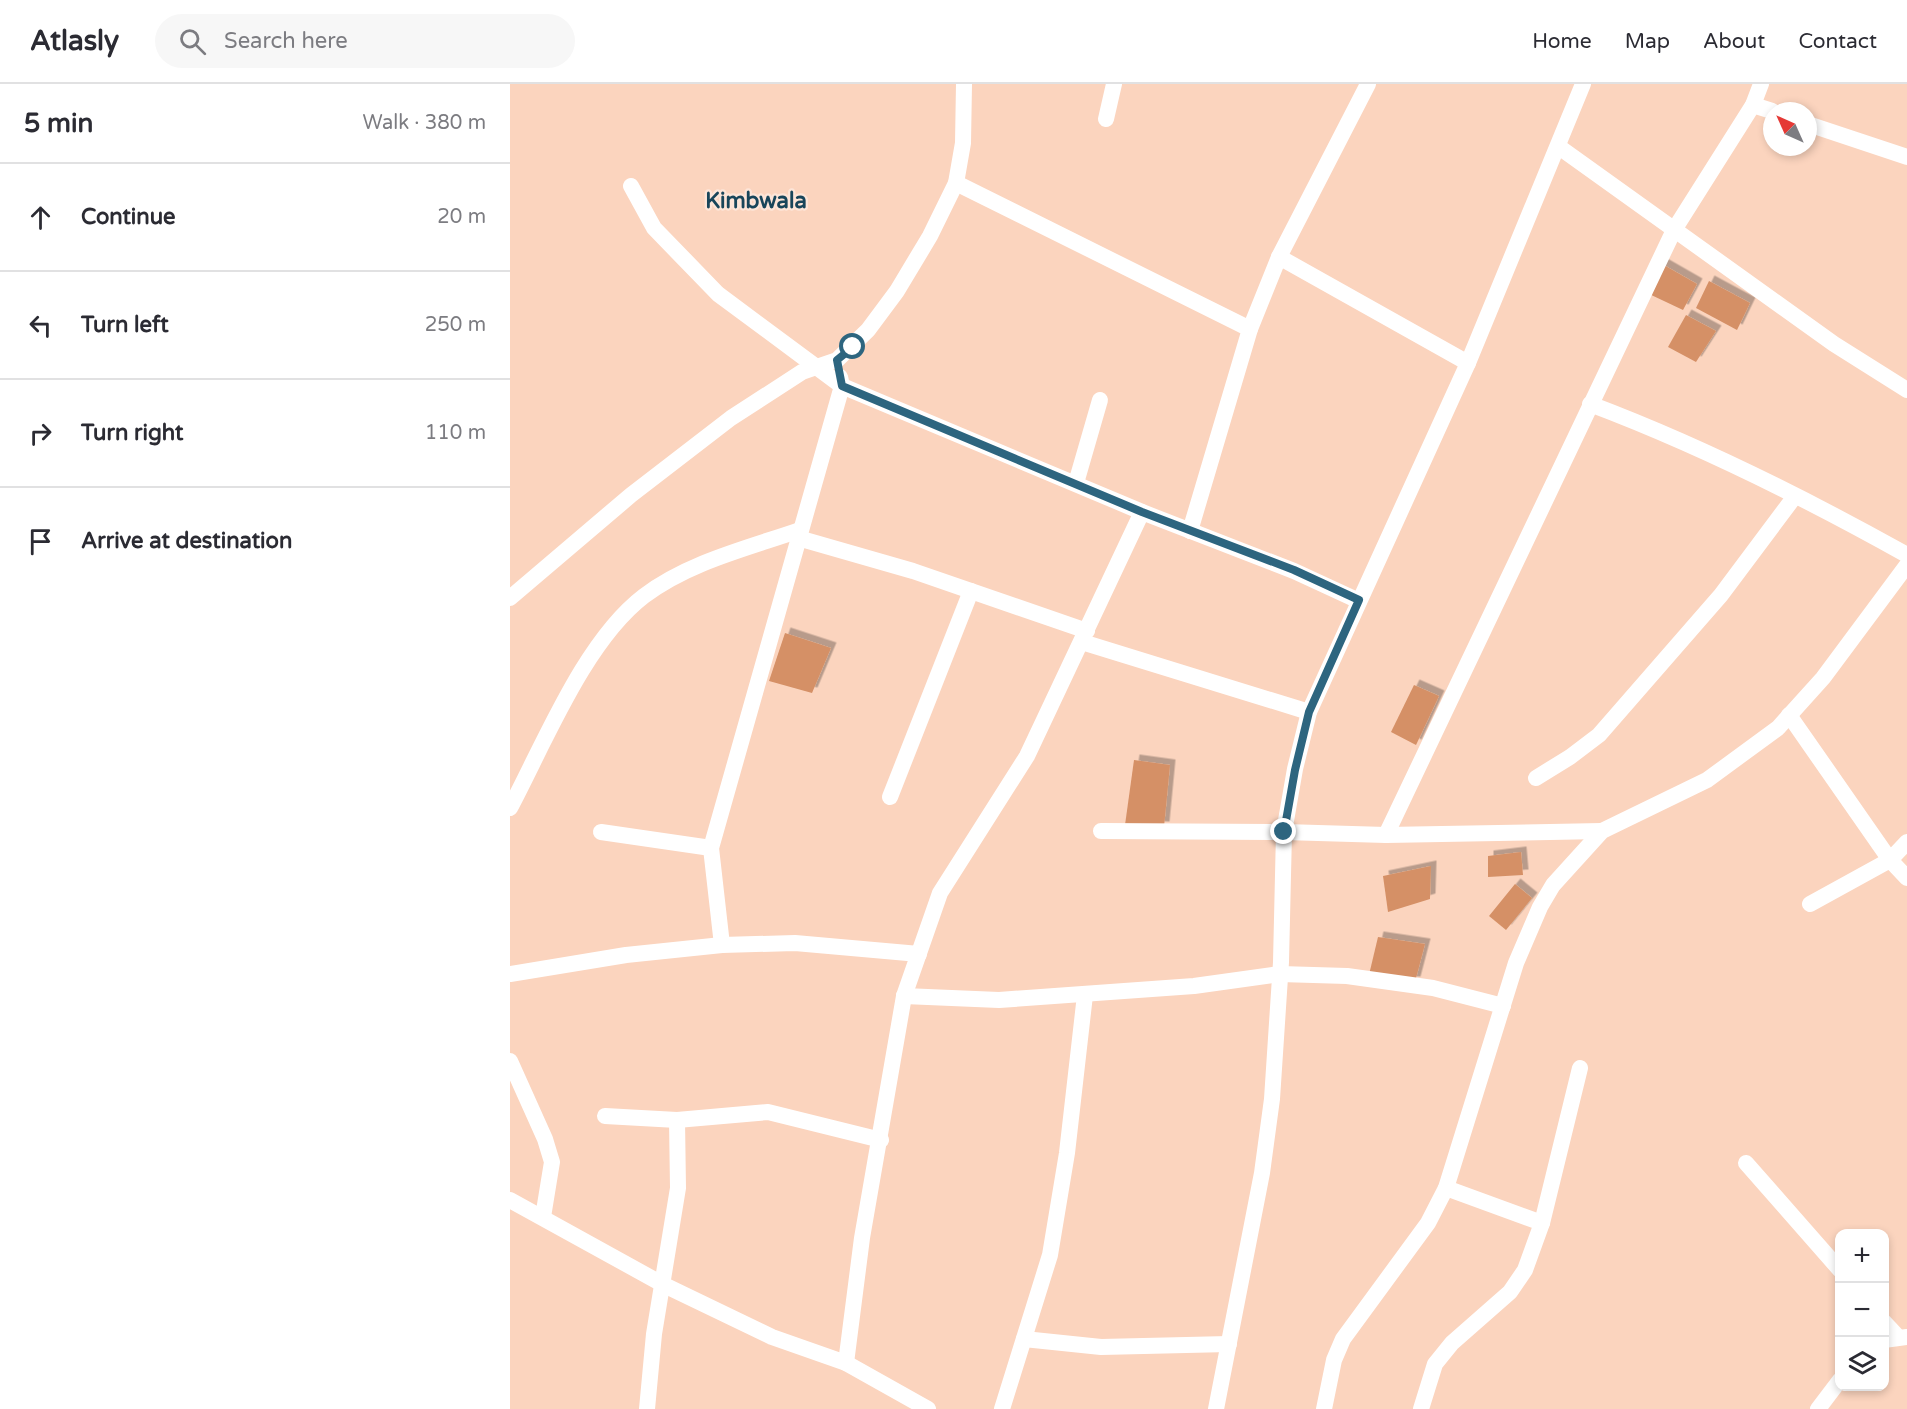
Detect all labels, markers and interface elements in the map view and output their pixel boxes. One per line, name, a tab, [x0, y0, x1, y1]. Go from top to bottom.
search box	[155, 14, 575, 68]
text: Atlasly	[30, 24, 119, 58]
icon: search	[176, 25, 209, 58]
text: Search here	[224, 28, 348, 54]
text: Home	[1532, 29, 1592, 54]
text: Map	[1625, 29, 1670, 54]
text: About	[1703, 29, 1765, 54]
text: Contact	[1798, 29, 1877, 54]
north arrow	[1763, 102, 1817, 156]
text: 5 min	[24, 108, 93, 139]
text: Walk · 380 m	[363, 111, 486, 135]
district label: Kimbwala	[705, 188, 807, 214]
icon: ahead	[24, 201, 57, 234]
text: Continue	[81, 204, 176, 230]
text: 20 m	[437, 205, 486, 229]
icon: left	[24, 309, 57, 342]
text: Turn left	[81, 312, 169, 338]
text: 250 m	[425, 313, 486, 337]
route start	[839, 333, 865, 359]
icon: right	[24, 417, 57, 450]
text: Turn right	[81, 420, 183, 446]
text: 110 m	[425, 421, 486, 445]
icon: arrive	[24, 525, 57, 558]
text: Arrive at destination	[81, 528, 292, 554]
route end	[1270, 818, 1296, 844]
map controls	[1835, 1229, 1889, 1391]
button: +	[1835, 1229, 1889, 1283]
button: −	[1835, 1283, 1889, 1337]
button: layers	[1835, 1337, 1889, 1391]

